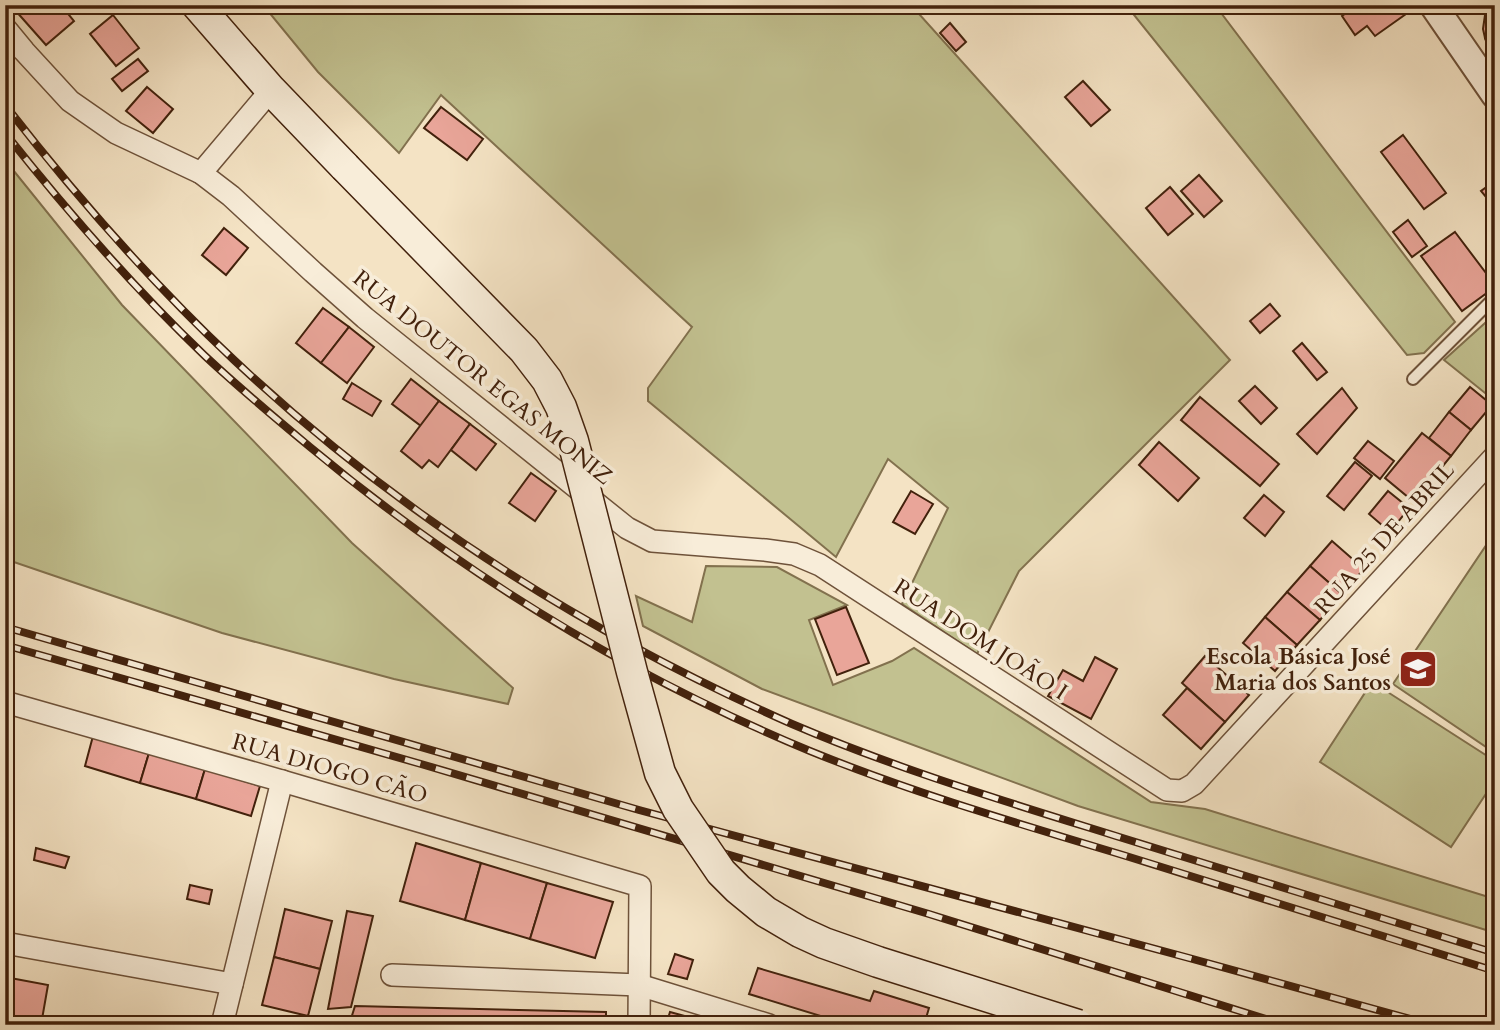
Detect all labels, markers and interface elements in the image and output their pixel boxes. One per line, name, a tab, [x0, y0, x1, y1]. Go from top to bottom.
street label: RUA DOUTOR EGAS MONIZ	[347, 263, 619, 492]
street label: RUA 25 DE ABRIL	[1307, 455, 1461, 621]
street label: RUA DOM JOÃO I	[888, 571, 1074, 707]
place label: Escola Básica José Maria dos Santos	[1206, 641, 1391, 698]
school or university icon: Escola Básica José Maria dos Santos	[1397, 648, 1439, 690]
street label: RUA DIOGO CÃO	[229, 725, 431, 811]

